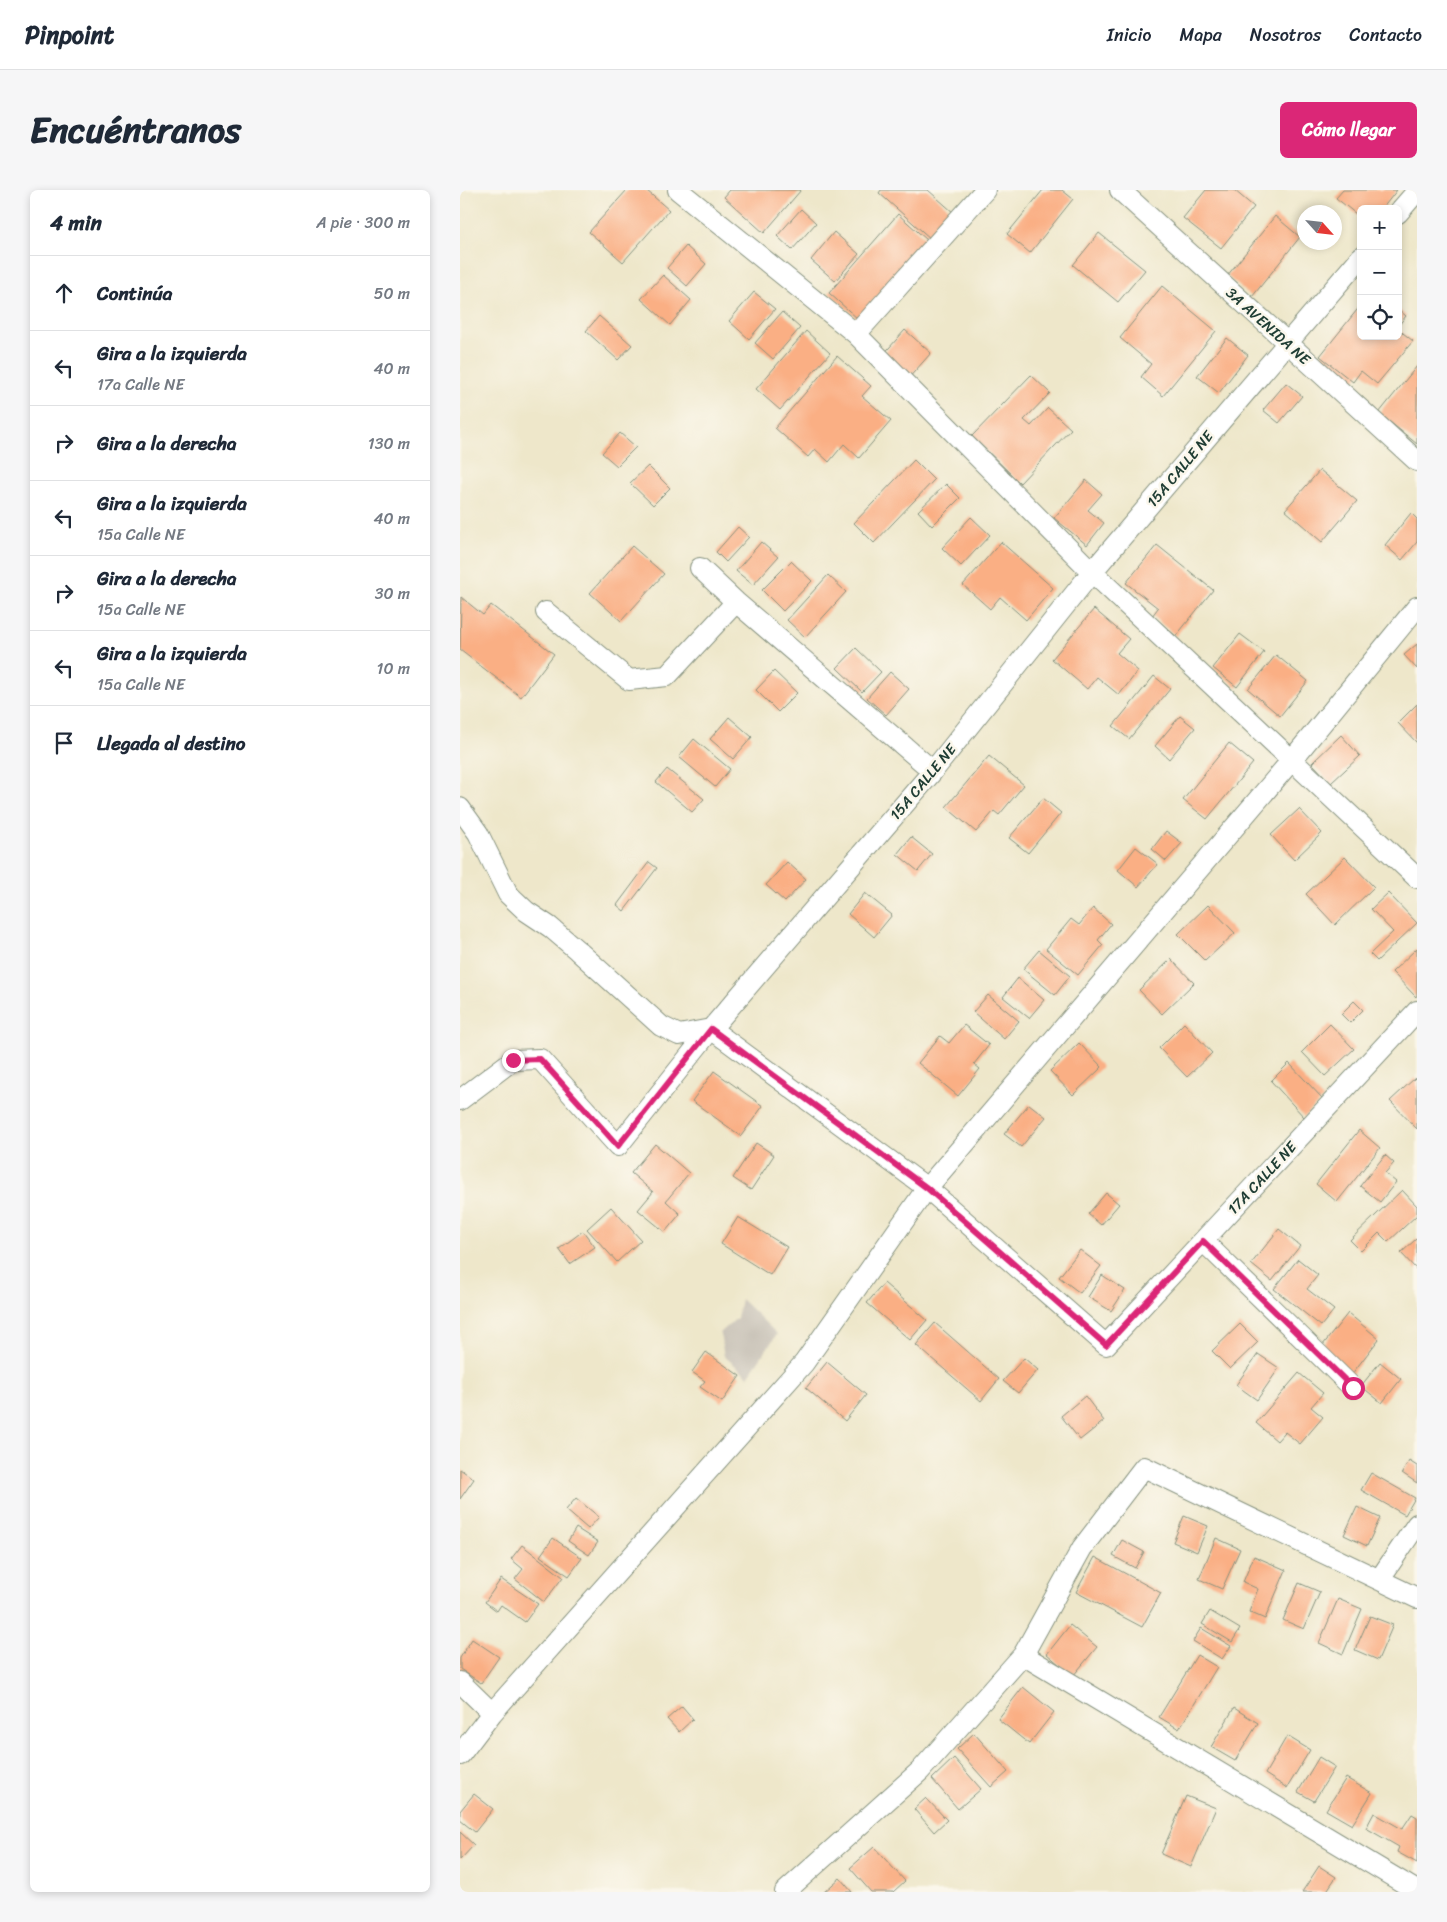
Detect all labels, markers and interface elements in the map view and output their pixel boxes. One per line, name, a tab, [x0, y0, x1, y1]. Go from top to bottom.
text: Pinpoint	[25, 14, 114, 56]
text: Inicio	[1107, 19, 1152, 51]
text: Mapa	[1180, 19, 1222, 51]
text: Nosotros	[1250, 19, 1321, 51]
text: Contacto	[1349, 19, 1422, 51]
text: Encuéntranos	[30, 99, 241, 161]
button: Cómo llegar	[1280, 102, 1417, 158]
text: 4 min	[50, 204, 102, 242]
north arrow	[1297, 205, 1342, 250]
map controls	[1357, 205, 1402, 340]
button: +	[1357, 205, 1402, 250]
text: A pie · 300 m	[316, 208, 410, 237]
button: −	[1357, 250, 1402, 295]
text: Continúa	[97, 277, 172, 310]
icon: ahead	[50, 279, 78, 307]
text: 50 m	[374, 279, 410, 308]
street label: 3A AVENIDA NE	[1220, 281, 1318, 373]
button: locate	[1357, 295, 1402, 340]
text: Gira a la izquierda	[97, 337, 247, 370]
icon: left	[50, 354, 78, 382]
text: 40 m	[373, 354, 410, 383]
text: 17a Calle NE	[97, 370, 184, 399]
street label: 15A CALLE NE	[1140, 424, 1221, 513]
text: Gira a la derecha	[97, 427, 236, 460]
icon: right	[50, 429, 78, 457]
text: 130 m	[368, 429, 410, 458]
text: Gira a la izquierda	[97, 487, 247, 520]
icon: left	[50, 504, 78, 532]
text: 40 m	[373, 504, 410, 533]
text: 15a Calle NE	[97, 520, 185, 549]
text: Gira a la derecha	[97, 562, 236, 595]
icon: right	[50, 579, 78, 607]
text: 30 m	[375, 579, 410, 608]
text: 15a Calle NE	[97, 595, 185, 624]
text: Gira a la izquierda	[97, 637, 247, 670]
icon: left	[50, 654, 78, 682]
text: 10 m	[377, 654, 410, 683]
text: 15a Calle NE	[97, 670, 185, 699]
text: Llegada al destino	[97, 727, 246, 760]
icon: arrive	[50, 729, 78, 757]
street label: 15A CALLE NE	[883, 737, 964, 826]
route end	[502, 1049, 525, 1072]
street label: 17A CALLE NE	[1221, 1134, 1304, 1221]
route start	[1342, 1377, 1365, 1400]

